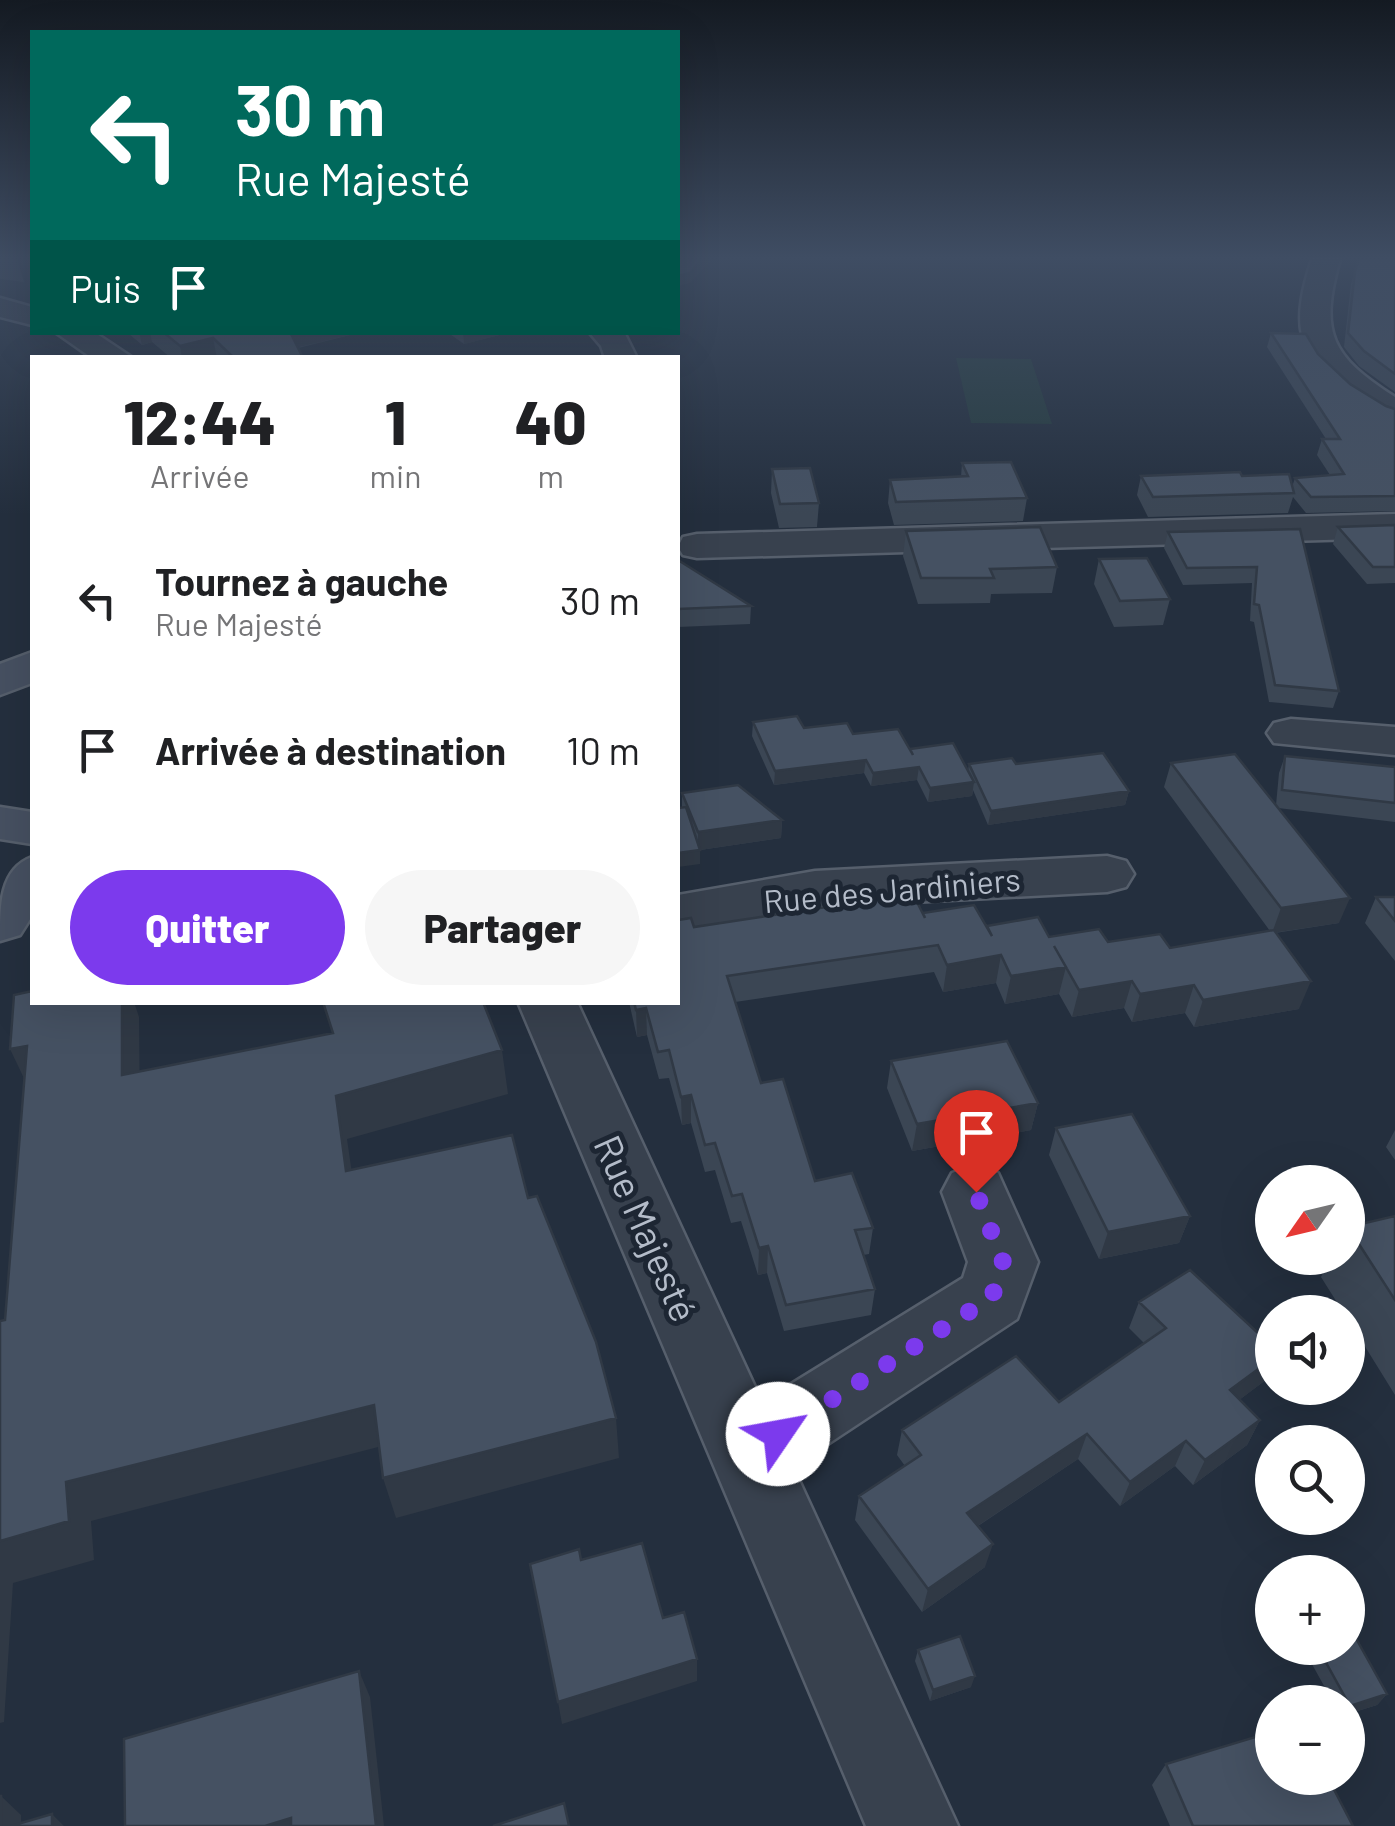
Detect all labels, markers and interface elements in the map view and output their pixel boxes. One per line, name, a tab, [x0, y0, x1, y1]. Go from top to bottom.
text: 30 m	[235, 66, 385, 150]
icon: left	[70, 70, 200, 200]
text: Rue Majesté	[235, 151, 471, 205]
icon: arrive	[161, 260, 216, 315]
text: Puis	[70, 265, 141, 311]
text: 12:44	[123, 385, 276, 457]
text: 1	[385, 385, 406, 457]
text: 40	[515, 385, 587, 457]
text: Arrivée	[150, 456, 250, 494]
text: min	[370, 456, 421, 494]
text: m	[537, 456, 564, 494]
text: Tournez à gauche	[155, 558, 448, 604]
icon: left	[70, 573, 125, 628]
text: 30 m	[560, 577, 640, 623]
text: Rue Majesté	[155, 604, 323, 642]
icon: arrive	[70, 723, 125, 778]
text: Arrivée à destination	[155, 727, 506, 773]
text: 10 m	[566, 727, 640, 773]
street label: Rue des Jardiniers	[762, 859, 1022, 919]
button: Quitter	[70, 870, 345, 985]
button: Partager	[365, 870, 640, 985]
pin	[934, 1090, 1019, 1193]
icon: arrive	[949, 1105, 1004, 1160]
street label: Rue Majesté	[586, 1128, 708, 1328]
north arrow	[1255, 1165, 1365, 1275]
map controls	[1255, 1165, 1365, 1795]
button: sound	[1255, 1295, 1365, 1405]
position arrow	[726, 1382, 830, 1486]
button: search	[1255, 1425, 1365, 1535]
button: +	[1255, 1555, 1365, 1665]
button: −	[1255, 1685, 1365, 1795]

